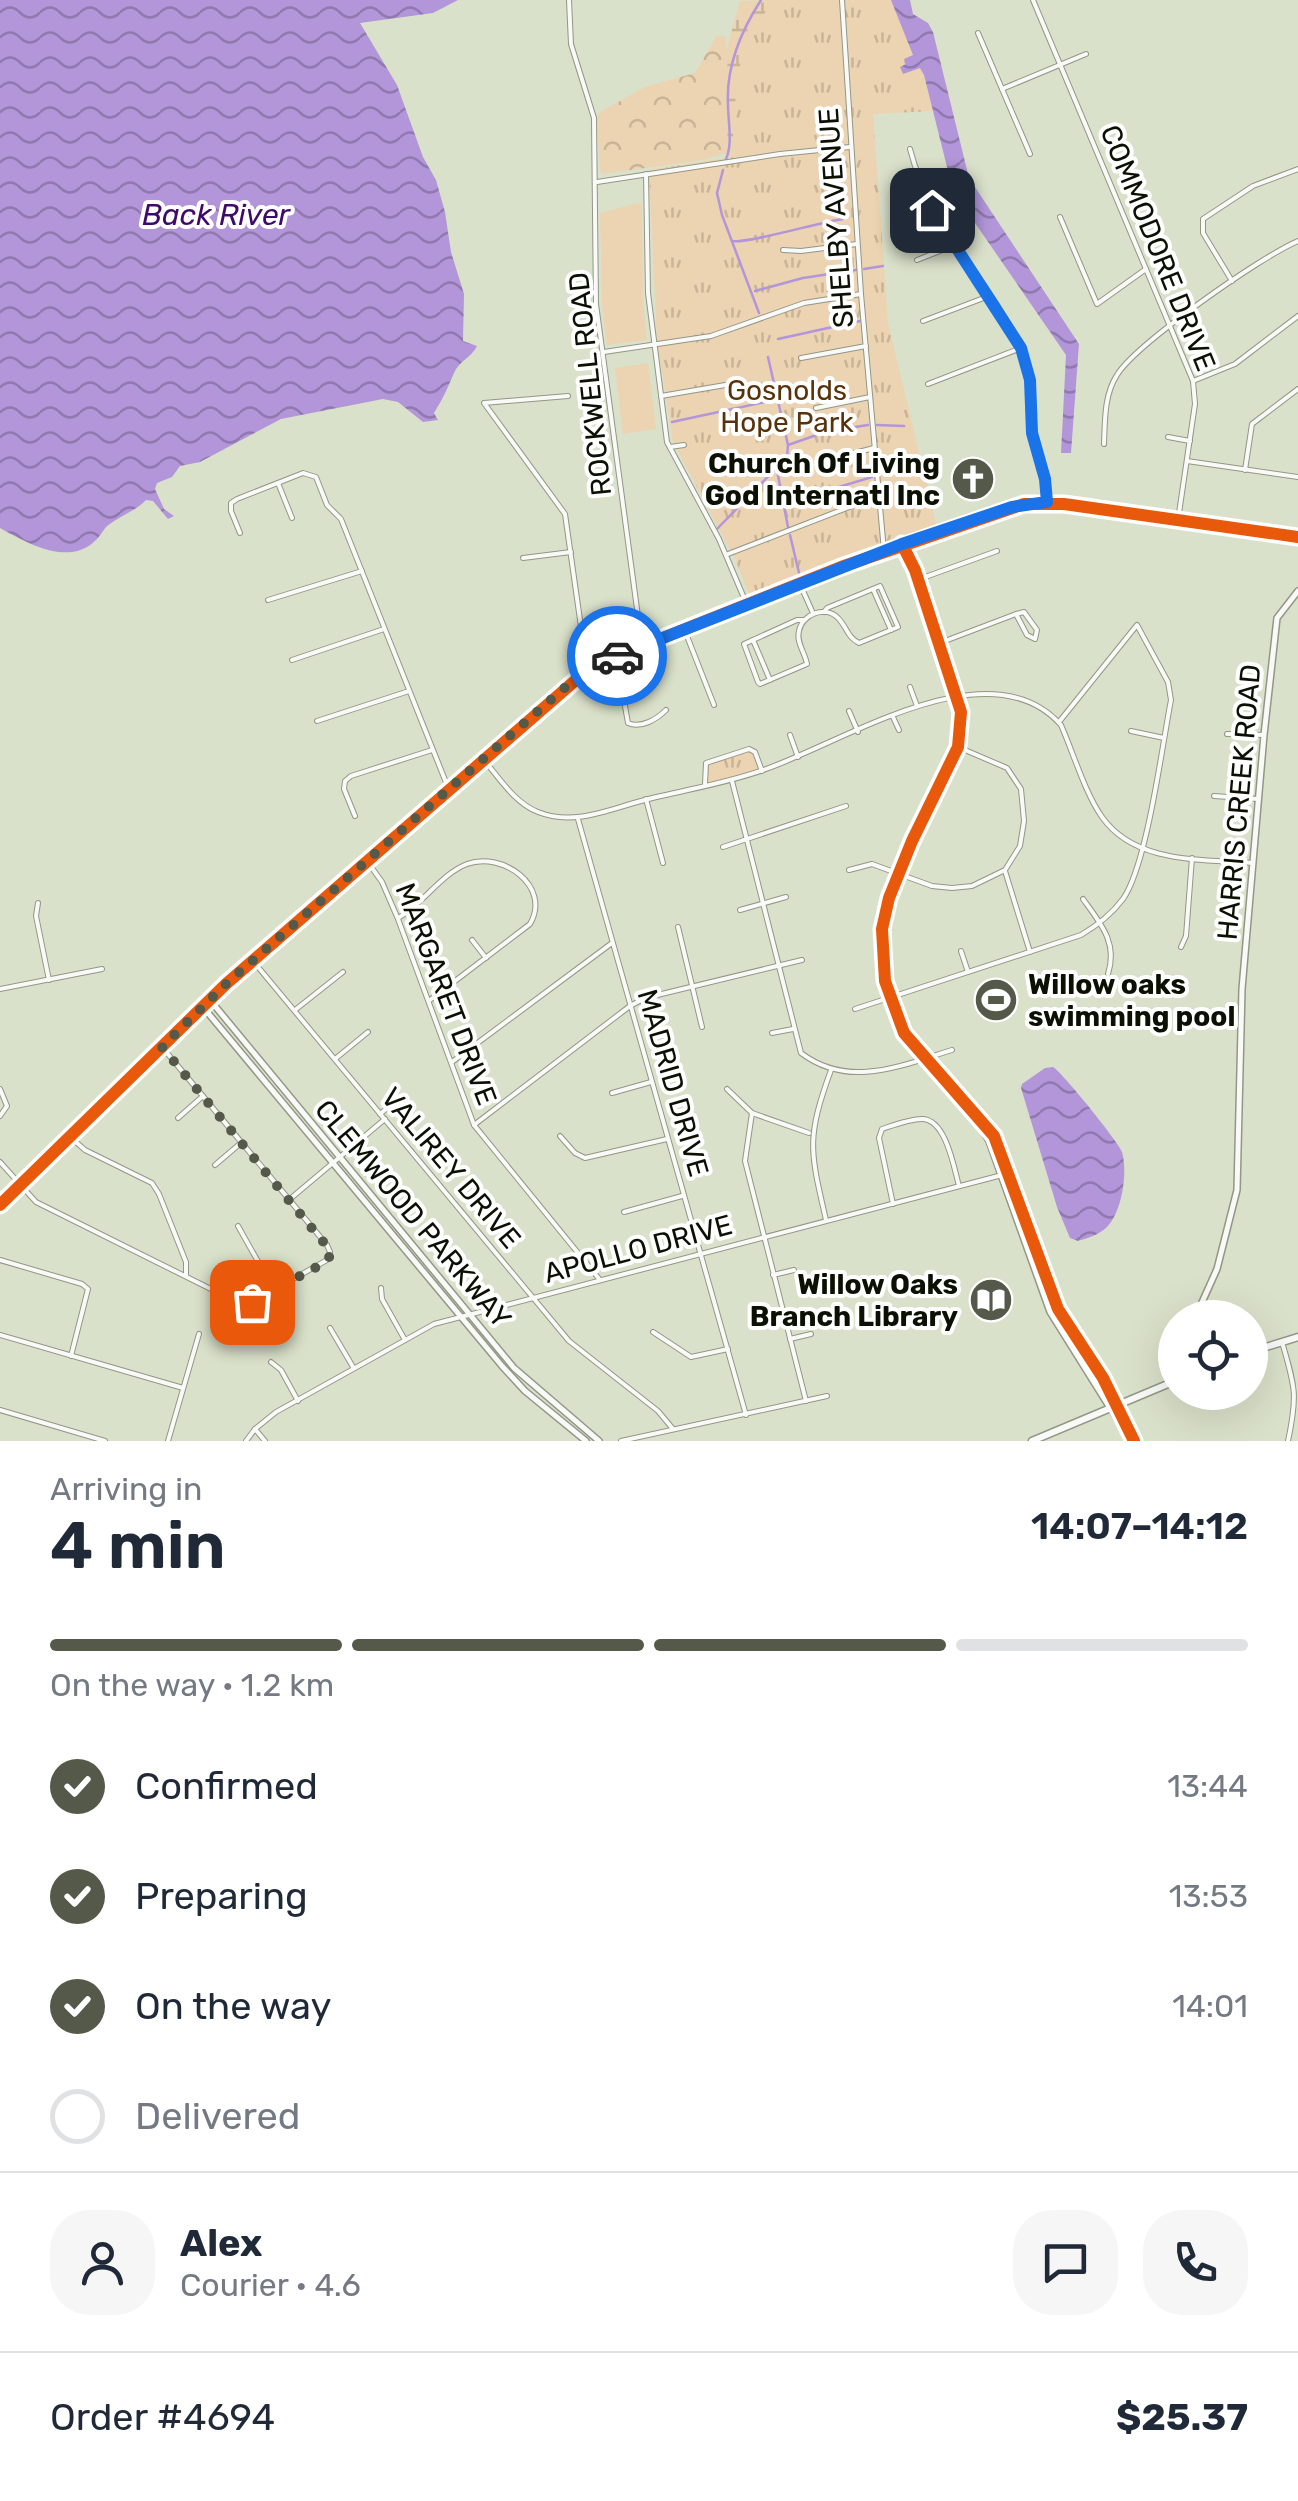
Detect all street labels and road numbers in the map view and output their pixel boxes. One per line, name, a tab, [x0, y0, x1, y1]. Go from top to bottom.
street label: SHELBY AVENUE	[812, 107, 860, 329]
street label: COMMODORE DRIVE	[1094, 120, 1222, 376]
street label: ROCKWELL ROAD	[562, 271, 618, 497]
street label: HARRIS CREEK ROAD	[1211, 663, 1267, 941]
street label: MARGARET DRIVE	[388, 878, 504, 1110]
street label: MADRID DRIVE	[631, 986, 715, 1180]
street label: VALIREY DRIVE	[374, 1081, 528, 1255]
street label: CLEMWOOD PARKWAY	[308, 1093, 518, 1335]
street label: APOLLO DRIVE	[540, 1208, 736, 1290]

